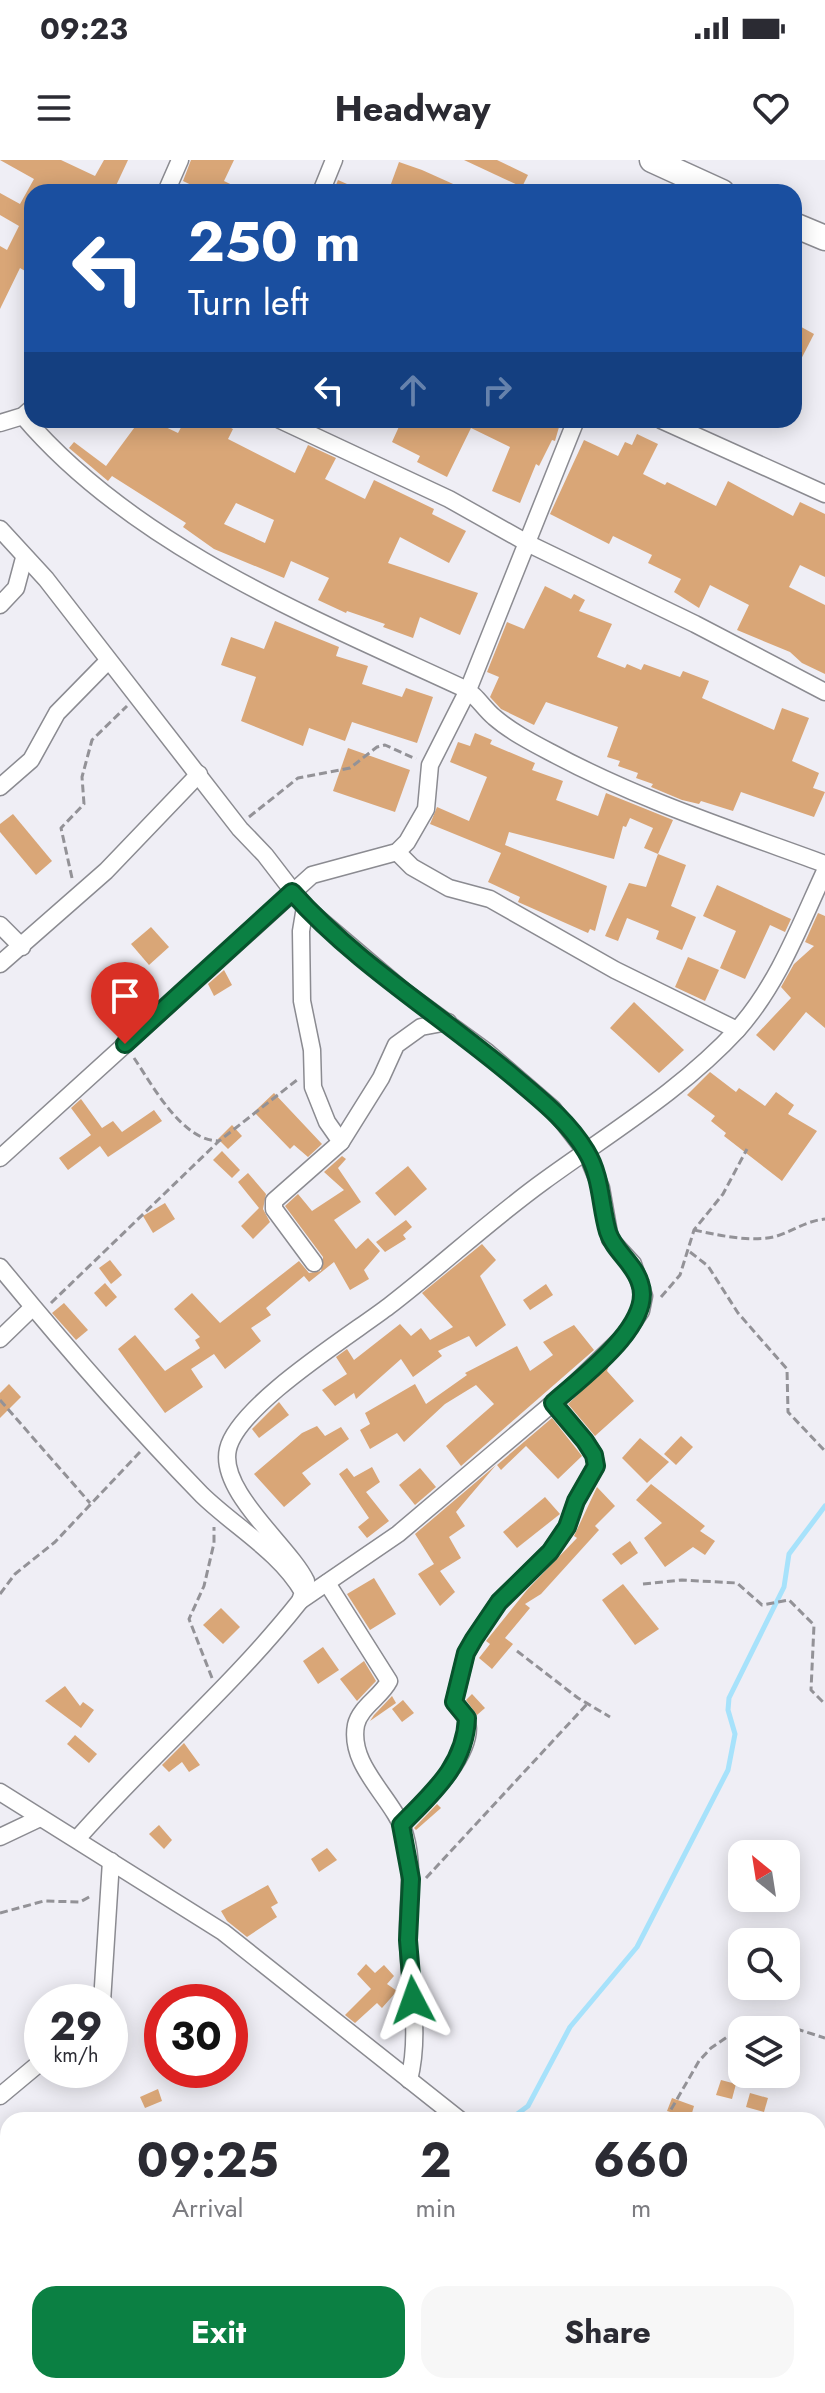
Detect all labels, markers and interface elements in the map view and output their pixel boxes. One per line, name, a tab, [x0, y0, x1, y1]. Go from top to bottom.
text: 09:23	[40, 7, 128, 50]
text: Headway	[335, 82, 490, 134]
icon: menu	[32, 86, 76, 130]
icon: heart	[749, 86, 793, 130]
text: 250 m	[188, 201, 361, 282]
icon: left	[56, 216, 160, 320]
text: Turn left	[188, 276, 309, 328]
icon: left	[307, 368, 351, 412]
icon: ahead	[391, 368, 435, 412]
icon: right	[475, 368, 519, 412]
pin	[91, 962, 159, 1044]
icon: arrive	[103, 974, 147, 1018]
north arrow	[728, 1840, 800, 1912]
map controls	[728, 1840, 800, 2088]
button: search	[728, 1928, 800, 2000]
position arrow	[371, 1958, 455, 2042]
speed limit sign: 30	[144, 1984, 248, 2088]
text: 29	[50, 1997, 103, 2055]
button: layers	[728, 2016, 800, 2088]
text: km/h	[53, 2041, 99, 2070]
text: 09:25	[137, 2126, 279, 2195]
text: 2	[420, 2126, 452, 2195]
text: 660	[593, 2126, 689, 2195]
text: Arrival	[172, 2189, 244, 2227]
text: min	[416, 2189, 456, 2227]
text: m	[631, 2189, 651, 2227]
button: Exit	[32, 2286, 405, 2378]
button: Share	[421, 2286, 794, 2378]

